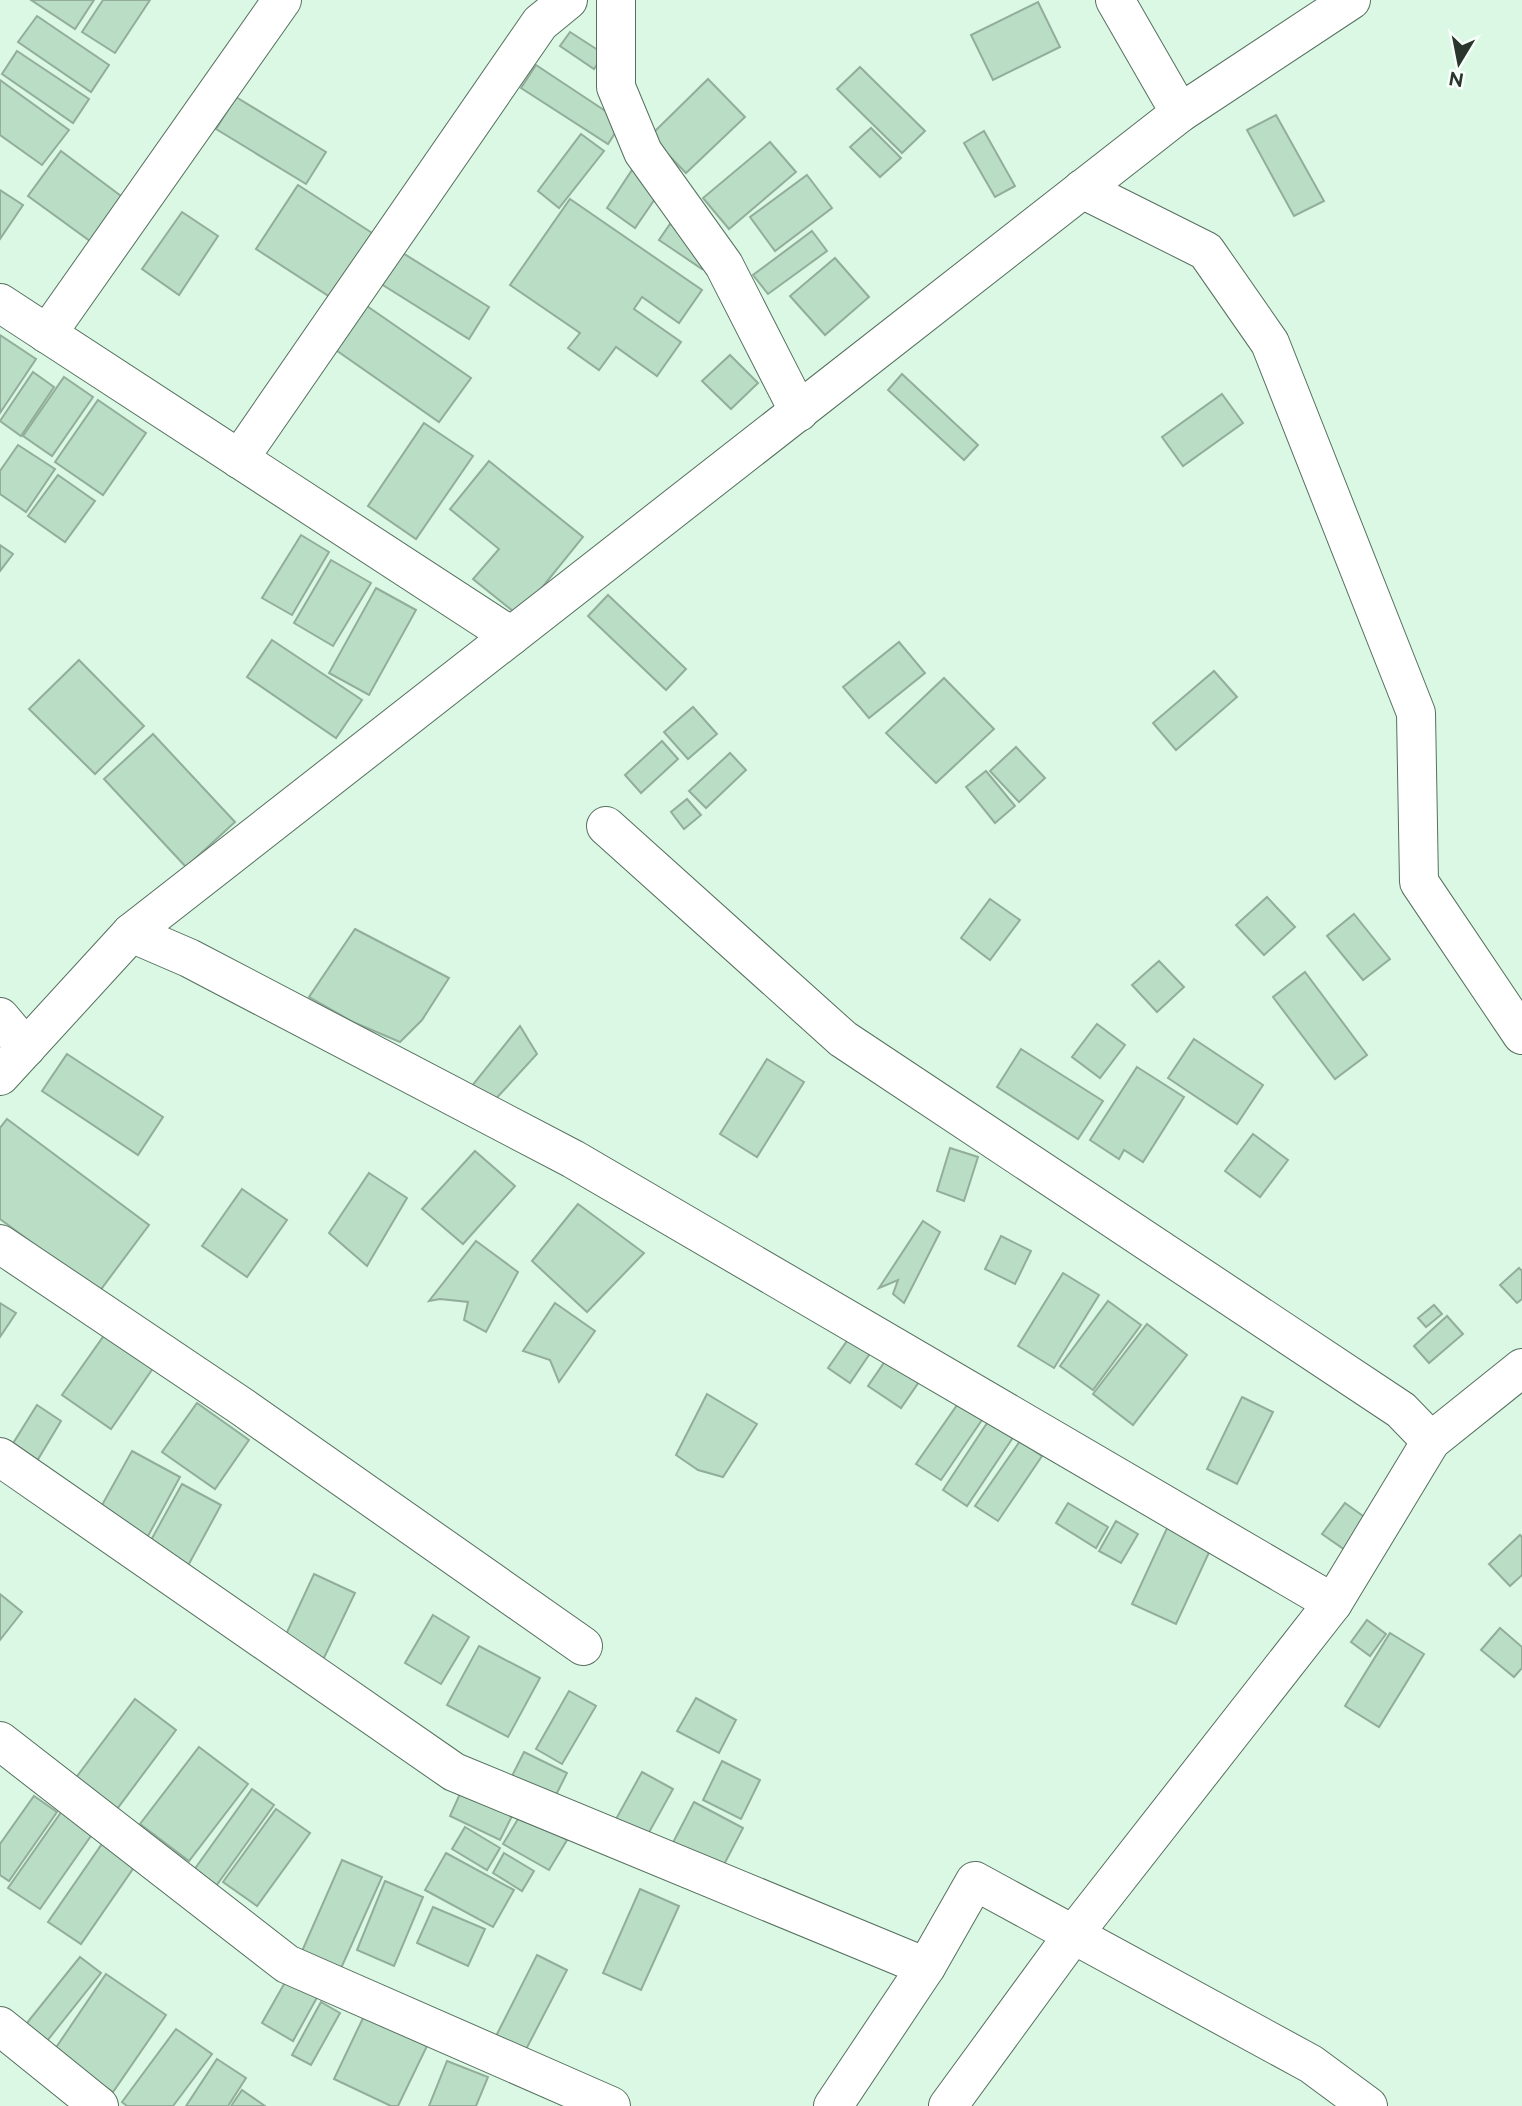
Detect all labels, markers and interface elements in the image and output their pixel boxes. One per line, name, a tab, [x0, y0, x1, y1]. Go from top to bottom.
north arrow	[1424, 28, 1494, 98]
text: N	[1447, 68, 1465, 92]

